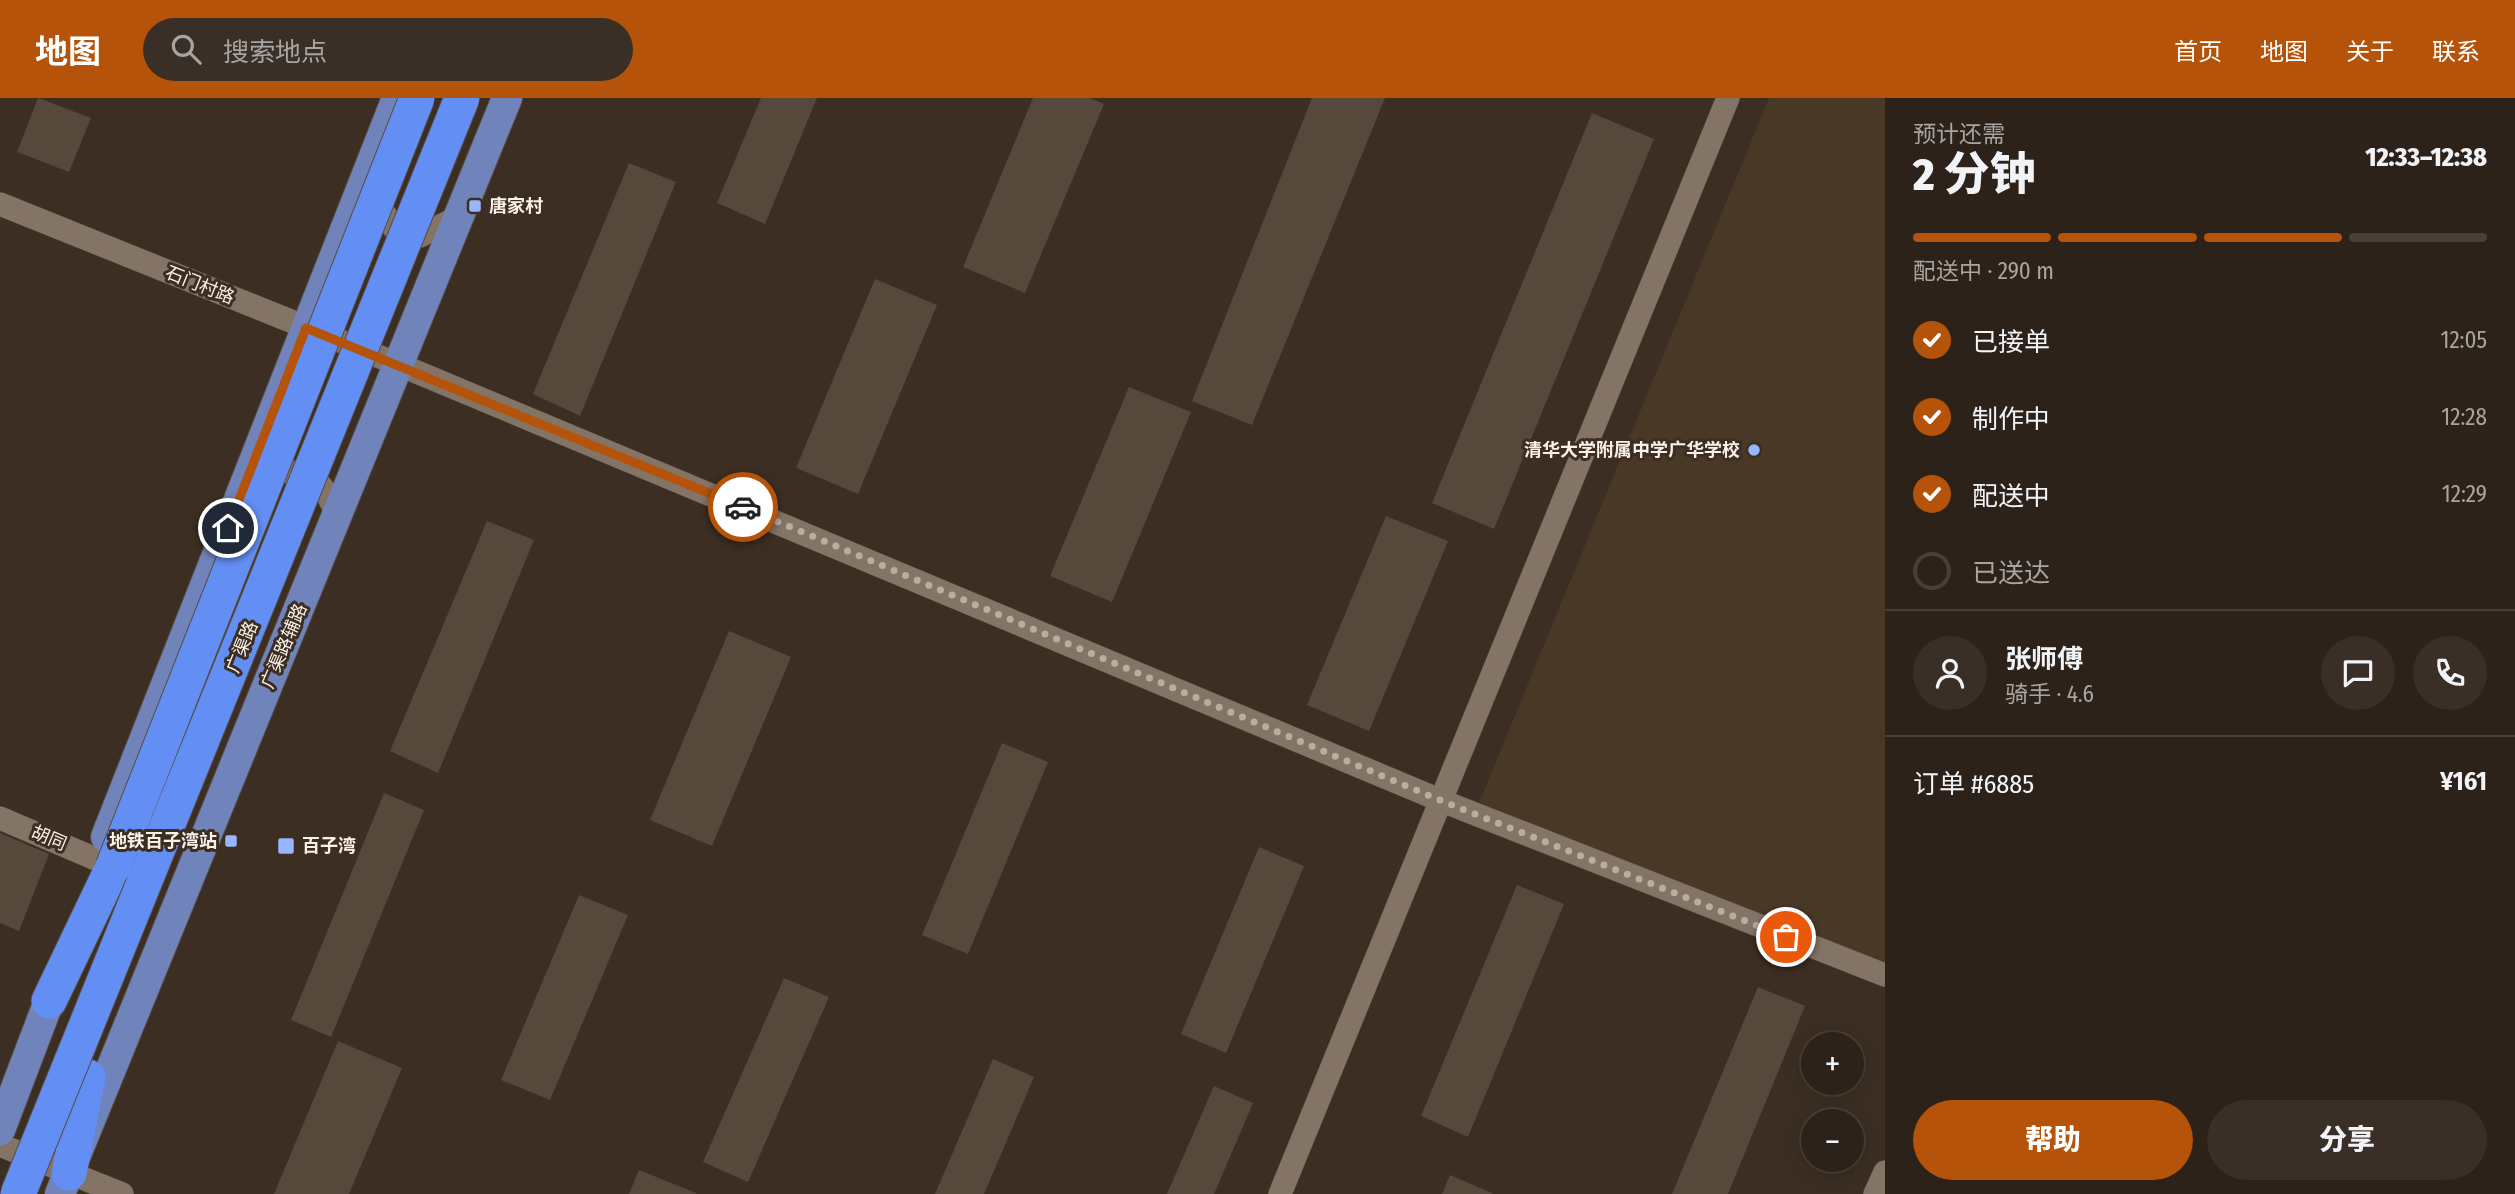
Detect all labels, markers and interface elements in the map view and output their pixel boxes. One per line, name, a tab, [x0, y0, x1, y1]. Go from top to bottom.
search box	[143, 18, 633, 81]
icon: search	[167, 30, 205, 68]
text: 地图	[35, 32, 101, 72]
text: 搜索地点	[223, 37, 327, 68]
text: 首页	[2174, 38, 2222, 66]
text: 地图	[2260, 38, 2308, 66]
text: 关于	[2346, 38, 2394, 66]
text: 联系	[2432, 38, 2480, 66]
text: 预计还需	[1913, 120, 2005, 148]
text: 12:33–12:38	[2365, 142, 2487, 173]
text: 2 分钟	[1913, 147, 2036, 202]
place label: 唐家村	[489, 195, 543, 217]
marker: 唐家村	[467, 198, 483, 214]
text: 配送中 · 290 m	[1913, 257, 2054, 285]
street label: 石门村路	[163, 261, 237, 309]
icon: check	[1913, 321, 1951, 359]
text: 12:05	[2440, 326, 2487, 354]
text: 已接单	[1972, 327, 2050, 358]
icon: check	[1913, 398, 1951, 436]
text: 12:28	[2441, 403, 2487, 431]
text: 制作中	[1972, 404, 2050, 435]
place label: 清华大学附属中学广华学校	[1524, 439, 1740, 461]
marker: 清华大学附属中学广华学校	[1746, 442, 1762, 458]
courier	[708, 472, 778, 542]
icon: check	[1913, 475, 1951, 513]
text: 12:29	[2442, 480, 2487, 508]
text: 配送中	[1972, 481, 2050, 512]
icon: car	[724, 488, 762, 526]
pin	[198, 498, 258, 558]
icon: home	[209, 509, 247, 547]
text: 已送达	[1972, 558, 2050, 589]
street label: 广渠路辅路	[256, 600, 312, 692]
street label: 广渠路	[222, 618, 262, 676]
button: person	[1913, 636, 1987, 710]
button: chat	[2321, 636, 2395, 710]
button: phone	[2413, 636, 2487, 710]
text: 张师傅	[2005, 644, 2083, 675]
text: 骑手 · 4.6	[2005, 680, 2094, 708]
text: ¥161	[2440, 766, 2487, 797]
text: 订单 #6885	[1913, 769, 2034, 800]
street label: 胡同	[28, 821, 70, 855]
place label: 地铁百子湾站	[109, 830, 217, 852]
marker: 地铁百子湾站	[223, 833, 239, 849]
place label: 百子湾	[302, 835, 356, 857]
marker: 百子湾	[276, 836, 296, 856]
pin	[1756, 907, 1816, 967]
icon: bag	[1767, 918, 1805, 956]
map controls	[1801, 1032, 1864, 1172]
button: +	[1801, 1032, 1864, 1095]
button: 帮助	[1913, 1100, 2193, 1180]
button: 分享	[2207, 1100, 2487, 1180]
button: −	[1801, 1109, 1864, 1172]

